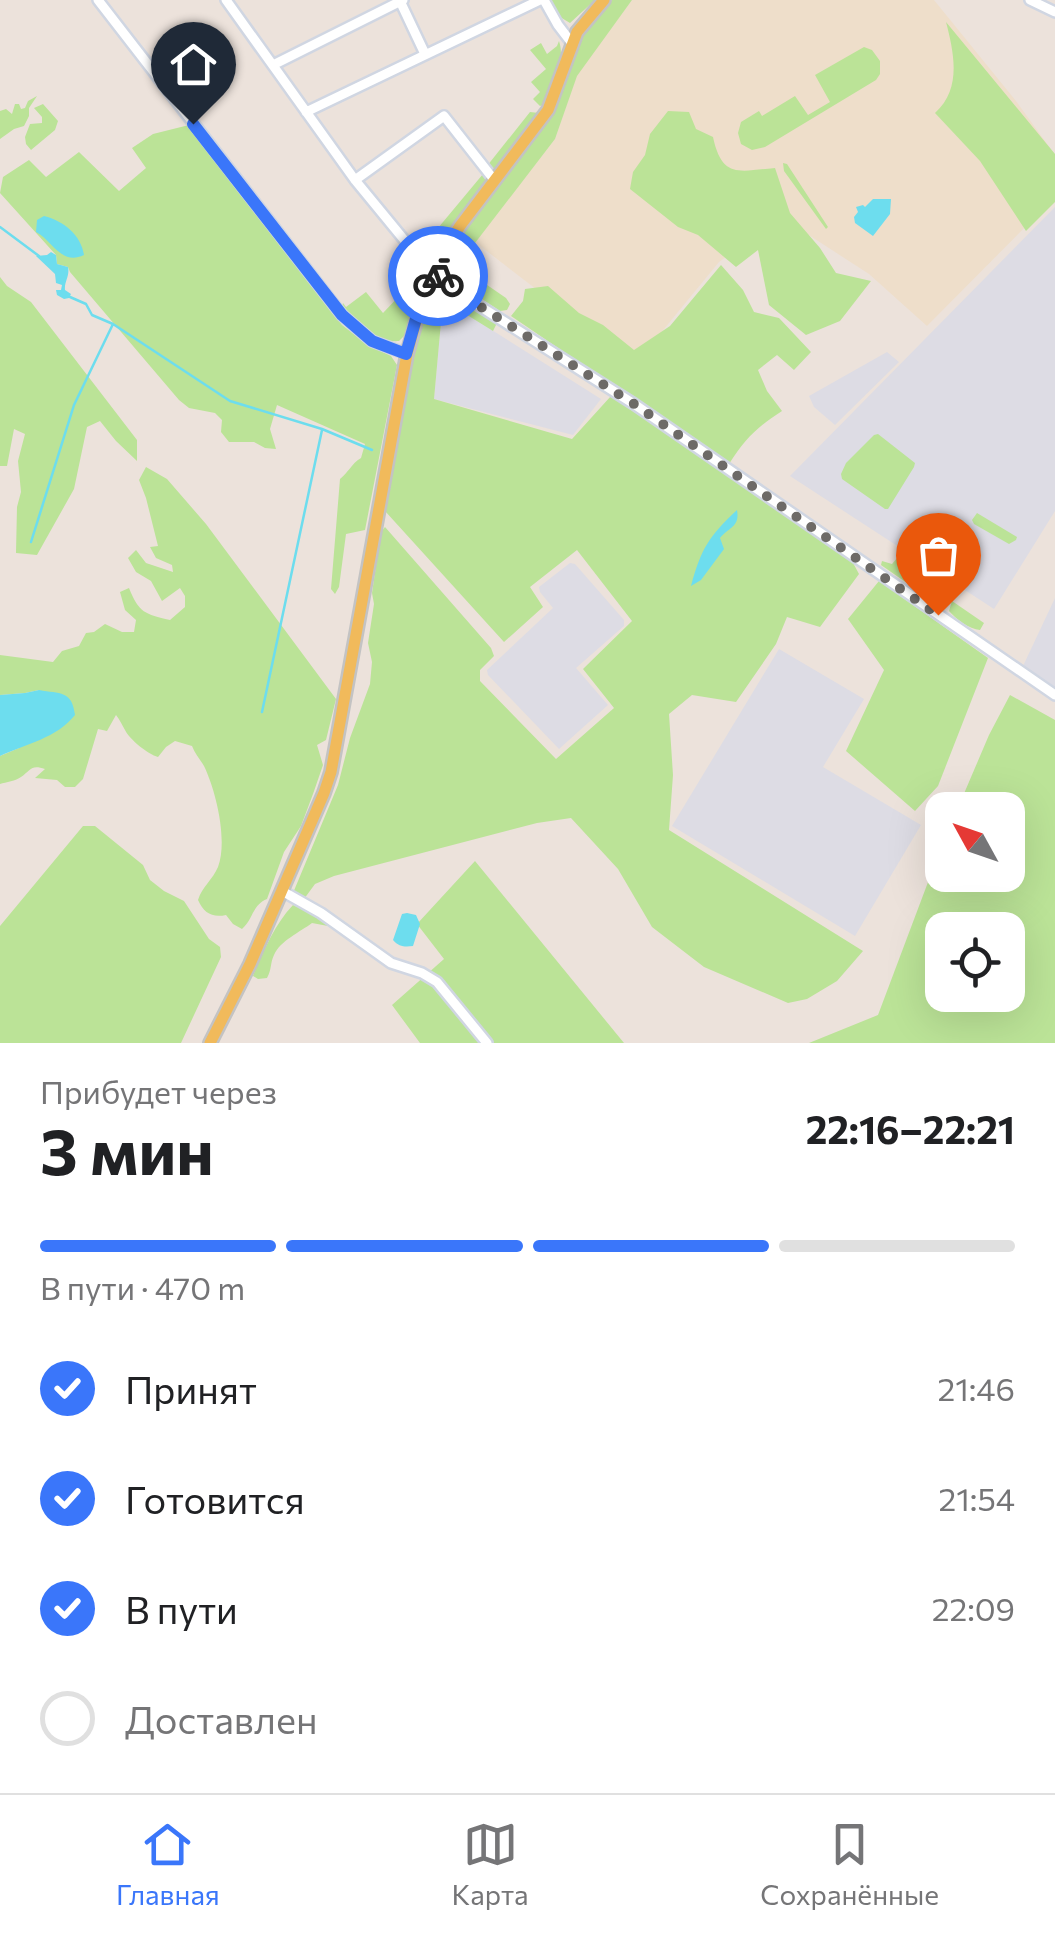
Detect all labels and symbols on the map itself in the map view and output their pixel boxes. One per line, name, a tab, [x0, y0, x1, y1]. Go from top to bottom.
pin	[151, 22, 236, 125]
courier	[388, 226, 488, 326]
pin	[896, 513, 981, 616]
north arrow	[925, 792, 1025, 892]

